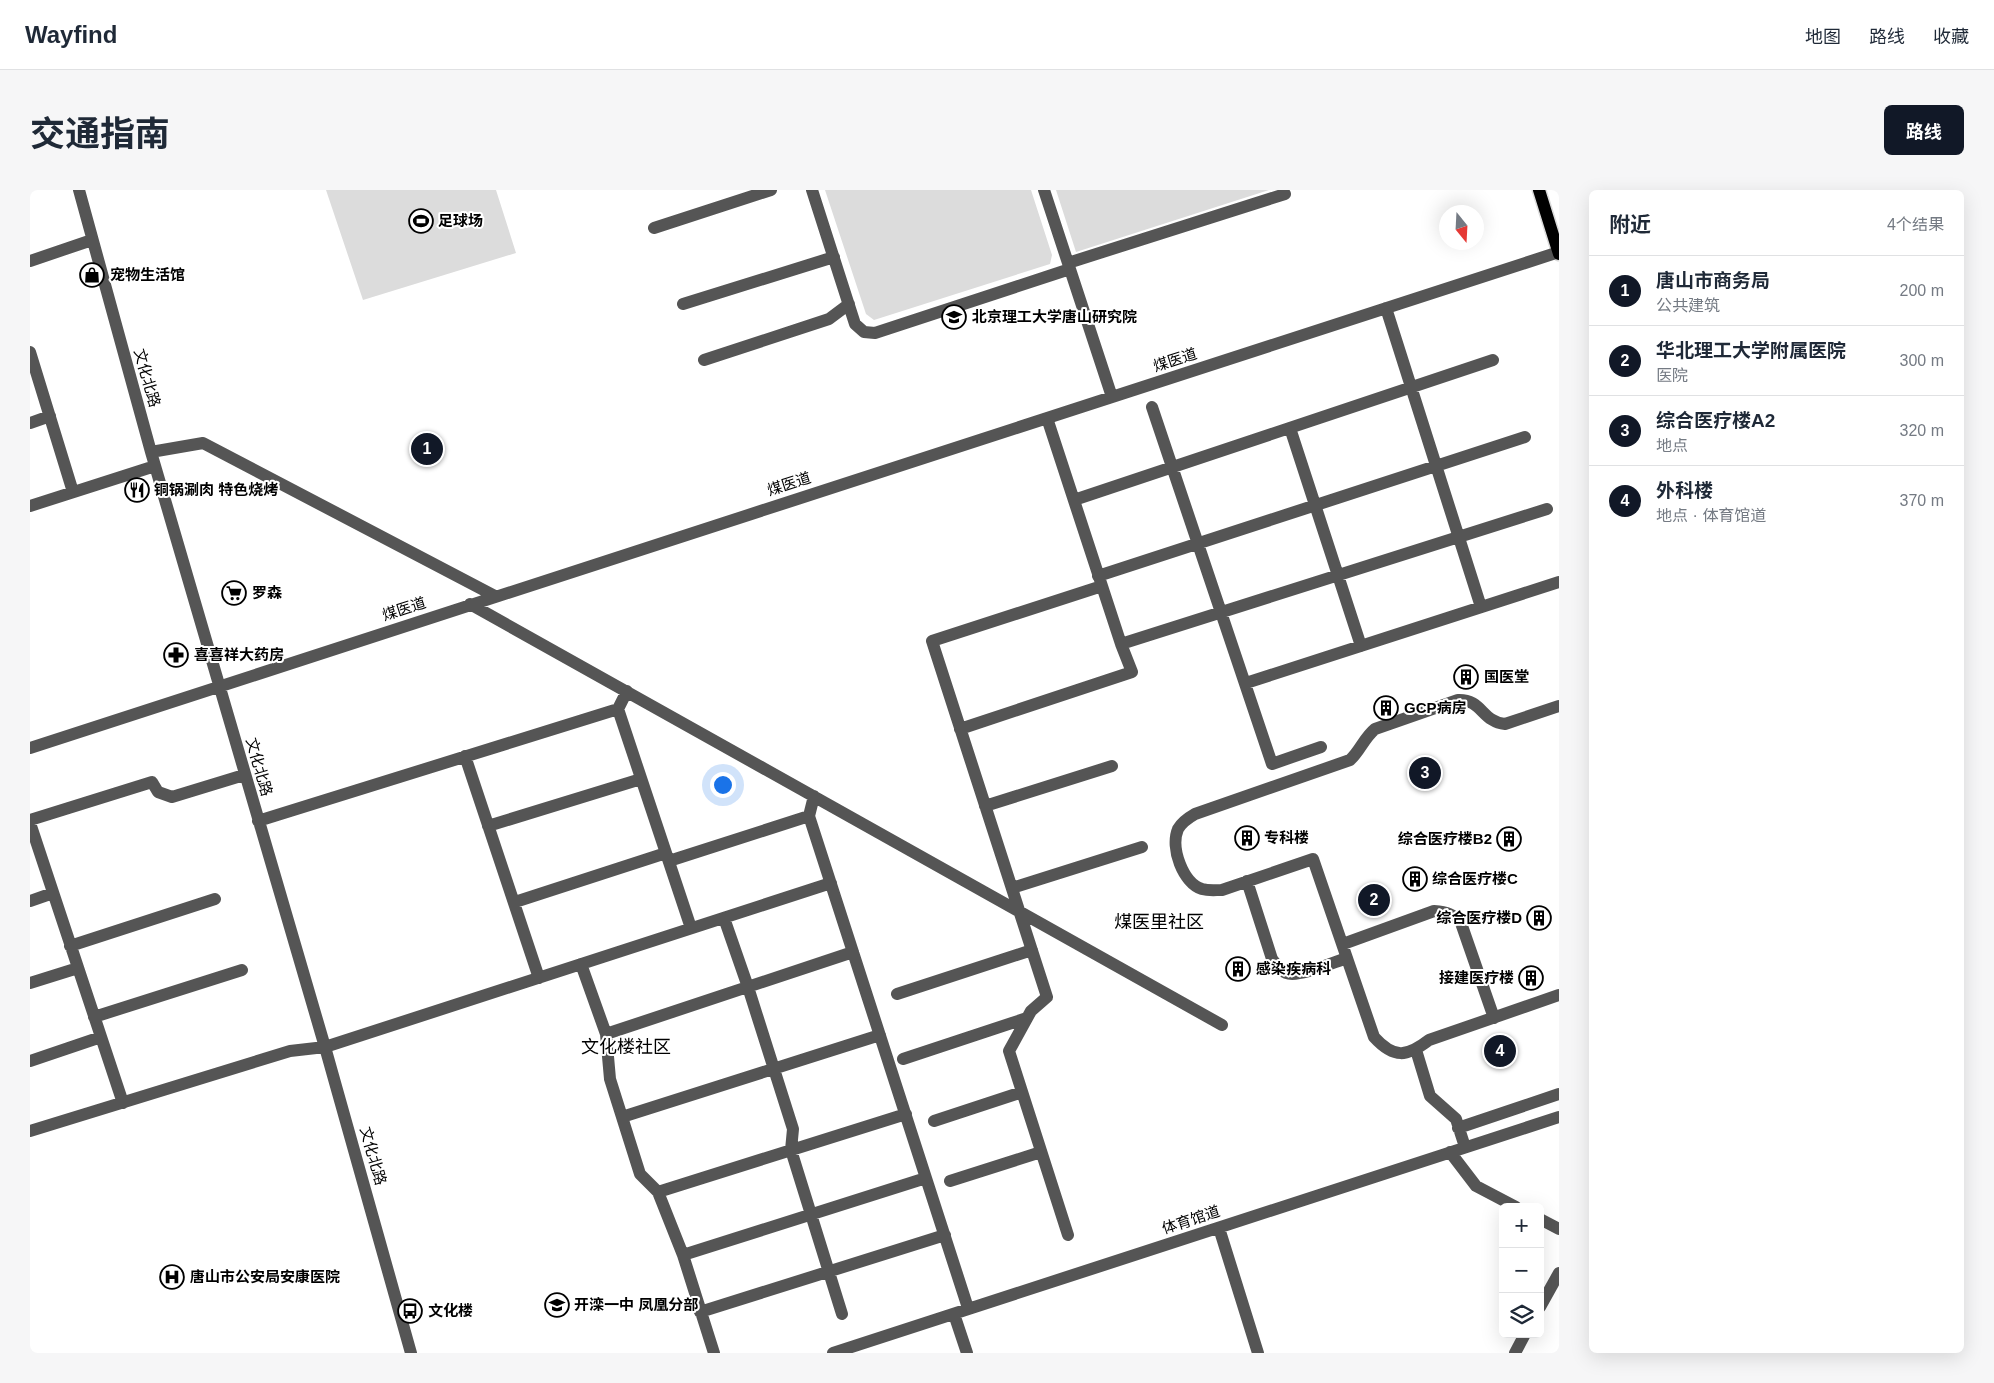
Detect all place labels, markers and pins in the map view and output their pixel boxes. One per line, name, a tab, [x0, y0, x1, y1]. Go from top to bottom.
sports icon: 足球场	[408, 208, 434, 234]
place label: 足球场	[438, 212, 483, 229]
shop icon: 宠物生活馆	[79, 262, 105, 288]
place label: 宠物生活馆	[110, 266, 185, 283]
school or university icon: 北京理工大学唐山研究院	[941, 304, 967, 330]
place label: 北京理工大学唐山研究院	[972, 308, 1137, 325]
pin: 1	[411, 430, 443, 468]
restaurant icon: 铜锅涮肉 特色烧烤	[124, 477, 150, 503]
place label: 铜锅涮肉 特色烧烤	[154, 481, 278, 498]
supermarket icon: 罗森	[221, 580, 247, 606]
place label: 罗森	[252, 584, 282, 601]
pharmacy icon: 喜喜祥大药房	[163, 642, 189, 668]
place label: 喜喜祥大药房	[194, 646, 284, 663]
building icon: 国医堂	[1453, 664, 1479, 690]
place label: 国医堂	[1484, 668, 1529, 685]
building icon: GCP病房	[1373, 695, 1399, 721]
place label: GCP病房	[1404, 699, 1467, 716]
pin: 3	[1409, 754, 1441, 792]
building icon: 专科楼	[1234, 825, 1260, 851]
building icon: 综合医疗楼B2	[1496, 826, 1522, 852]
place label: 专科楼	[1264, 829, 1309, 846]
place label: 综合医疗楼B2	[1398, 830, 1492, 847]
building icon: 综合医疗楼C	[1402, 866, 1428, 892]
place label: 综合医疗楼C	[1432, 870, 1518, 887]
pin: 2	[1358, 881, 1390, 919]
building icon: 综合医疗楼D	[1526, 905, 1552, 931]
place label: 综合医疗楼D	[1436, 909, 1522, 926]
building icon: 感染疾病科	[1225, 956, 1251, 982]
place label: 感染疾病科	[1256, 960, 1331, 977]
building icon: 接建医疗楼	[1518, 965, 1544, 991]
place label: 接建医疗楼	[1439, 969, 1514, 986]
pin: 4	[1484, 1032, 1516, 1070]
hospital icon: 唐山市公安局安康医院	[159, 1264, 185, 1290]
place label: 唐山市公安局安康医院	[190, 1268, 340, 1285]
school or university icon: 开滦一中 凤凰分部	[544, 1292, 570, 1318]
place label: 开滦一中 凤凰分部	[574, 1296, 698, 1313]
bus stop icon: 文化楼	[397, 1298, 423, 1324]
place label: 文化楼	[428, 1302, 473, 1319]

